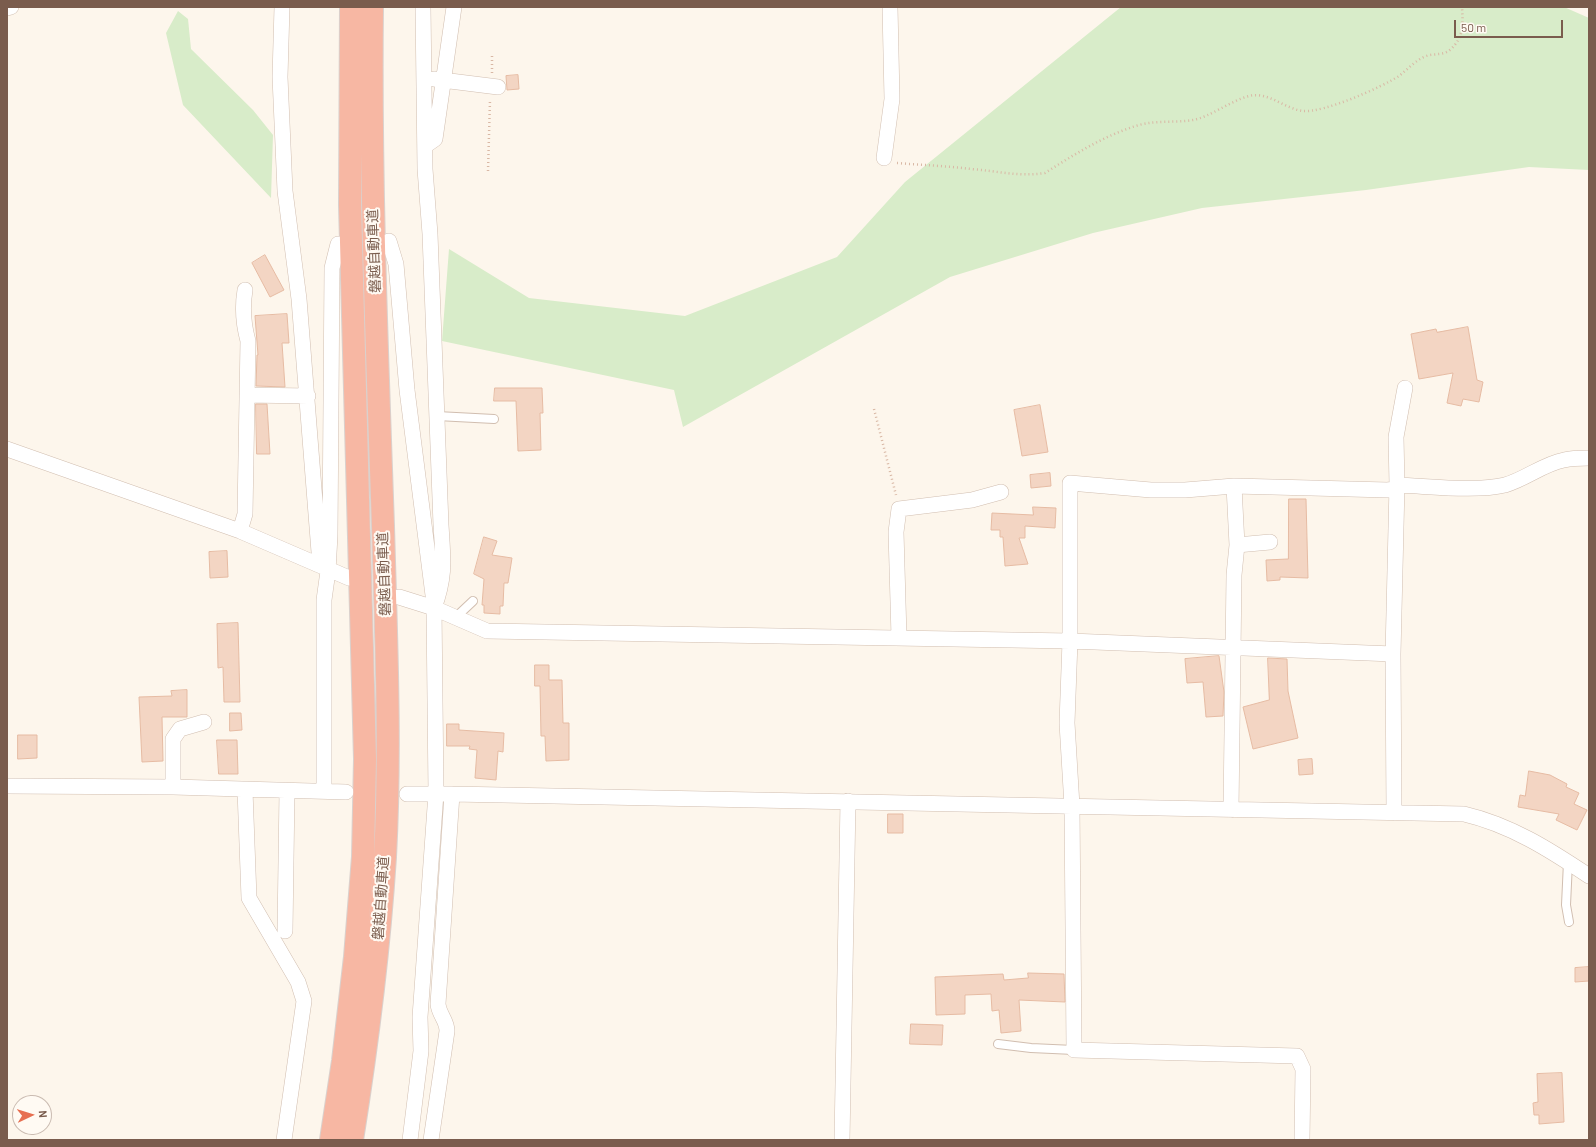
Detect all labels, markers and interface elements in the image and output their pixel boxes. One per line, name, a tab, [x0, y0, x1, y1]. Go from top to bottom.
scale bar	[1456, 12, 1565, 38]
text: 50 m	[1461, 20, 1486, 34]
street label: 磐越自動車道	[364, 209, 384, 293]
street label: 磐越自動車道	[374, 532, 394, 616]
street label: 磐越自動車道	[370, 856, 392, 940]
north arrow	[12, 1095, 52, 1135]
text: N	[37, 1110, 50, 1118]

